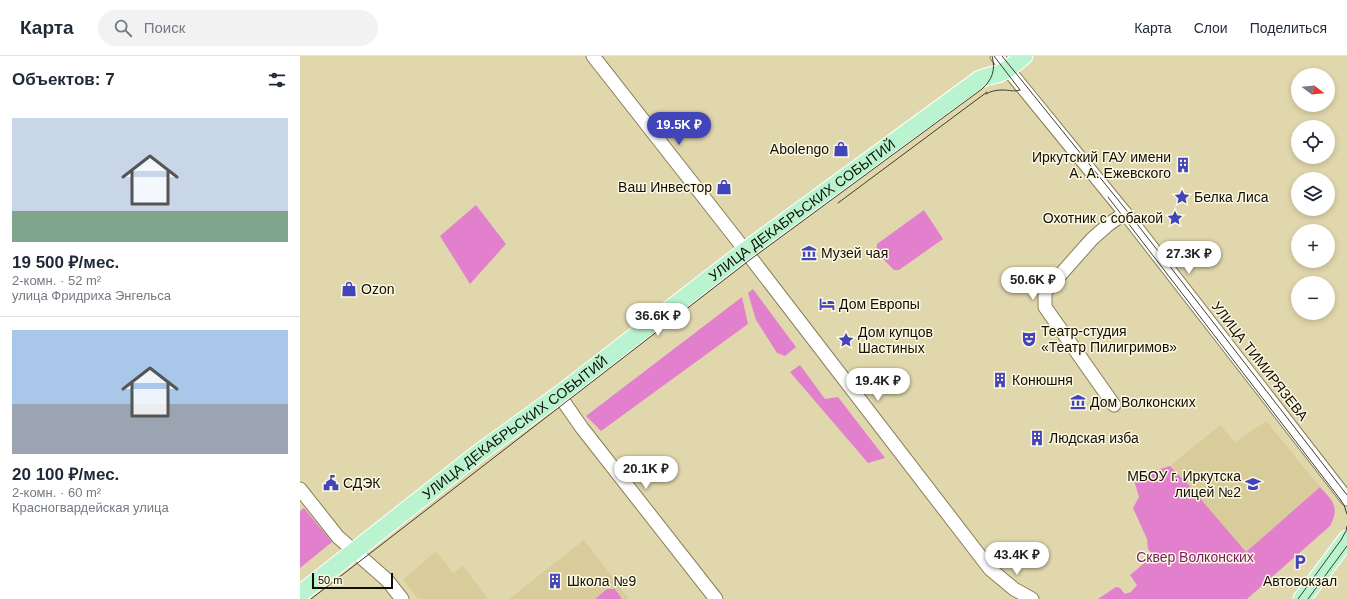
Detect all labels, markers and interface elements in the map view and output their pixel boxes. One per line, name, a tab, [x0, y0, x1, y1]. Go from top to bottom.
search box	[98, 10, 378, 46]
text: Карта	[20, 17, 74, 38]
icon: search	[112, 17, 134, 39]
text: Поиск	[144, 19, 185, 36]
text: Карта	[1134, 20, 1172, 36]
text: Слои	[1194, 20, 1228, 36]
text: Поделиться	[1250, 20, 1327, 36]
north arrow	[1291, 68, 1335, 112]
map controls	[1291, 68, 1335, 320]
icon: filters	[266, 69, 288, 91]
text: Объектов: 7	[12, 70, 115, 89]
pin: 19.5K ₽	[642, 112, 716, 146]
text: 19.5K ₽	[656, 117, 702, 132]
button: locate	[1291, 120, 1335, 164]
street label: УЛИЦА ДЕКАБРЬСКИХ СОБЫТИЙ	[706, 135, 898, 284]
shop icon: Abolengo	[832, 140, 850, 158]
place label: Abolengo	[770, 141, 829, 157]
icon: home	[114, 144, 186, 216]
place label: Иркутский ГАУ имени А. А. Ежевского	[1032, 149, 1171, 181]
building icon: Иркутский ГАУ имени А. А. Ежевского	[1174, 156, 1192, 174]
button: layers	[1291, 172, 1335, 216]
shop icon: Ваш Инвестор	[715, 178, 733, 196]
place label: Ваш Инвестор	[618, 179, 712, 195]
place icon: Белка Лиса	[1173, 188, 1191, 206]
place label: Белка Лиса	[1194, 189, 1269, 205]
place icon: Охотник с собакой	[1166, 209, 1184, 227]
place label: Охотник с собакой	[1043, 210, 1163, 226]
button: +	[1291, 224, 1335, 268]
pin: 27.3K ₽	[1152, 241, 1226, 275]
museum icon: Музей чая	[800, 244, 818, 262]
place label: Музей чая	[821, 245, 888, 261]
text: 27.3K ₽	[1166, 246, 1212, 261]
text: 19 500 ₽/мес.	[12, 253, 119, 272]
pin: 50.6K ₽	[996, 267, 1070, 301]
text: 50.6K ₽	[1010, 272, 1056, 287]
text: 2-комн. · 52 m²	[12, 273, 101, 288]
button: −	[1291, 276, 1335, 320]
shop icon: Ozon	[340, 280, 358, 298]
place label: Ozon	[361, 281, 394, 297]
text: улица Фридриха Энгельса	[12, 288, 171, 303]
hotel icon: Дом Европы	[818, 295, 836, 313]
place label: Дом Европы	[839, 296, 920, 312]
street label: УЛИЦА ТИМИРЯЗЕВА	[1209, 298, 1312, 424]
pin: 36.6K ₽	[621, 303, 695, 337]
text: 36.6K ₽	[635, 308, 681, 323]
place label: Театр-студия «Театр Пилигримов»	[1041, 323, 1177, 355]
place label: Дом купцов Шастиных	[858, 324, 933, 356]
theatre icon: Театр-студия «Театр Пилигримов»	[1020, 330, 1038, 348]
place icon: Дом купцов Шастиных	[837, 331, 855, 349]
street label: УЛИЦА ДЕКАБРЬСКИХ СОБЫТИЙ	[419, 352, 611, 502]
icon: home	[114, 356, 186, 428]
pin: 19.4K ₽	[841, 368, 915, 402]
building icon: Конюшня	[991, 371, 1009, 389]
place label: Конюшня	[1012, 372, 1073, 388]
text: 19.4K ₽	[855, 373, 901, 388]
museum icon: Дом Волконских	[1069, 393, 1087, 411]
place label: Дом Волконских	[1090, 394, 1196, 410]
building icon: Людская изба	[1028, 429, 1046, 447]
place label: Людская изба	[1049, 430, 1139, 446]
pin: 20.1K ₽	[609, 456, 683, 490]
text: 20.1K ₽	[623, 461, 669, 476]
text: 20 100 ₽/мес.	[12, 465, 119, 484]
place label: МБОУ г. Иркутска лицей №2	[1127, 468, 1241, 500]
public building icon: СДЭК	[322, 474, 340, 492]
place label: СДЭК	[343, 475, 381, 491]
school or university icon: МБОУ г. Иркутска лицей №2	[1244, 475, 1262, 493]
text: 2-комн. · 60 m²	[12, 485, 101, 500]
text: Красногвардейская улица	[12, 500, 169, 515]
pin: 43.4K ₽	[980, 542, 1054, 576]
text: 43.4K ₽	[994, 547, 1040, 562]
park label: Сквер Волконских	[1136, 549, 1254, 565]
parking icon: Автовокзал	[1291, 553, 1309, 571]
scale bar	[312, 571, 393, 590]
building icon: Школа №9	[546, 572, 564, 590]
place label: Школа №9	[567, 573, 636, 589]
place label: Автовокзал	[1263, 573, 1337, 589]
text: 50 m	[318, 574, 342, 586]

